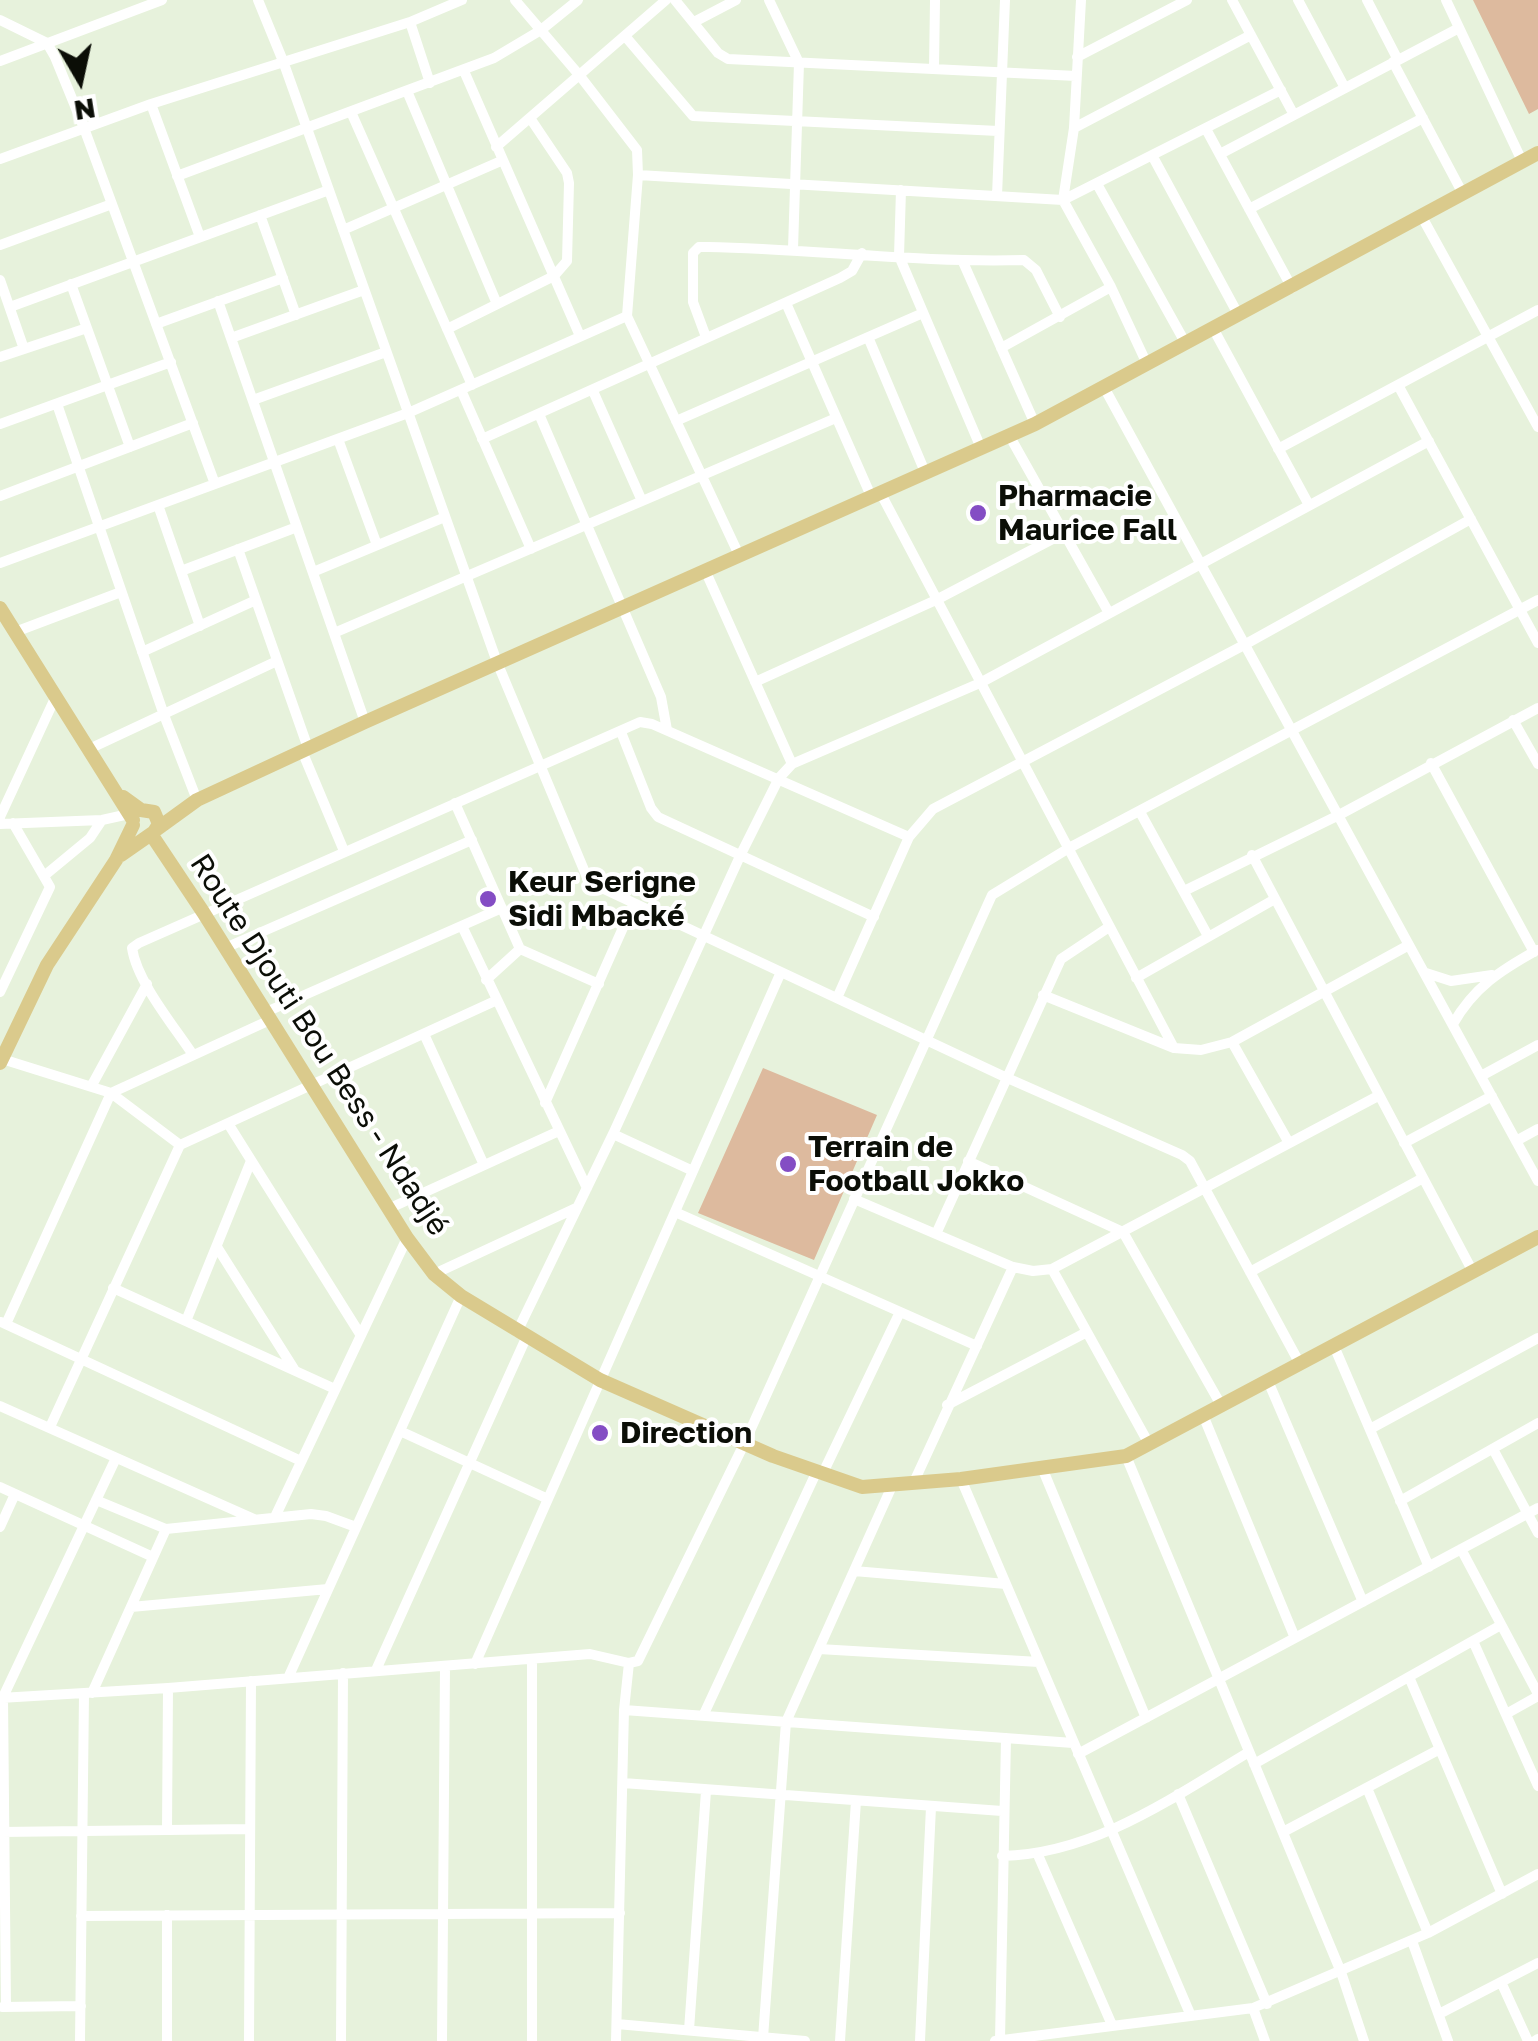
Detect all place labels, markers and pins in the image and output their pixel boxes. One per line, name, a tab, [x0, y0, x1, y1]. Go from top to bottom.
place label: Pharmacie Maurice Fall	[998, 478, 1177, 548]
marker: Pharmacie Maurice Fall	[967, 502, 989, 524]
place label: Keur Serigne Sidi Mbacké	[508, 864, 696, 934]
marker: Keur Serigne Sidi Mbacké	[477, 888, 499, 910]
place label: Terrain de Football Jokko	[808, 1129, 1024, 1200]
marker: Terrain de Football Jokko	[777, 1153, 799, 1175]
place label: Direction	[620, 1415, 752, 1451]
marker: Direction	[589, 1422, 611, 1444]

